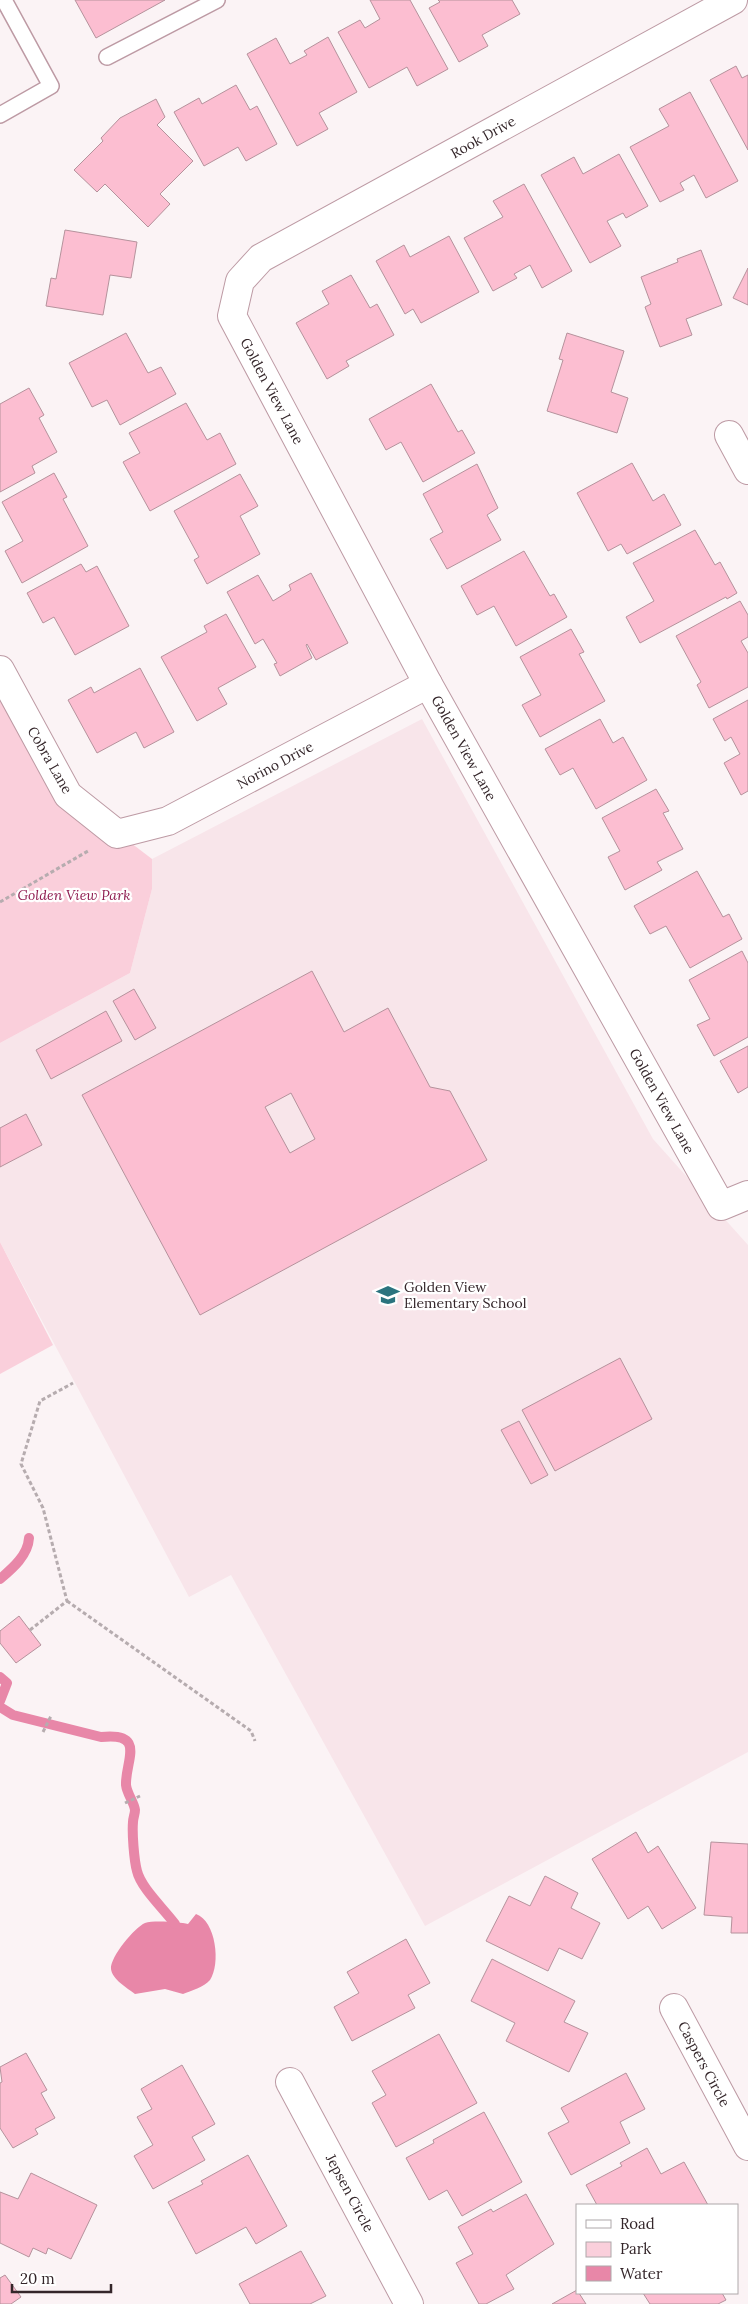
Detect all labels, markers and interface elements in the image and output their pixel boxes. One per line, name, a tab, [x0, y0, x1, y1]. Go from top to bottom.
street label: Rook Drive	[447, 112, 519, 162]
street label: Golden View Lane	[236, 335, 308, 448]
street label: Golden View Lane	[428, 692, 501, 804]
street label: Cobra Lane	[24, 723, 77, 797]
street label: Norino Drive	[234, 737, 317, 793]
park label: Golden View Park	[17, 886, 131, 904]
street label: Golden View Lane	[626, 1045, 699, 1157]
place label: Golden View Elementary School	[404, 1278, 527, 1312]
school or university icon: Golden View Elementary School	[375, 1282, 401, 1308]
street label: Caspers Circle	[674, 2018, 734, 2110]
street label: Jepsen Circle	[321, 2150, 378, 2235]
legend	[576, 2204, 738, 2294]
text: Road	[620, 2214, 655, 2233]
text: Park	[620, 2239, 651, 2258]
scale bar	[12, 2262, 111, 2294]
text: Water	[620, 2264, 663, 2283]
text: 20 m	[20, 2269, 55, 2288]

